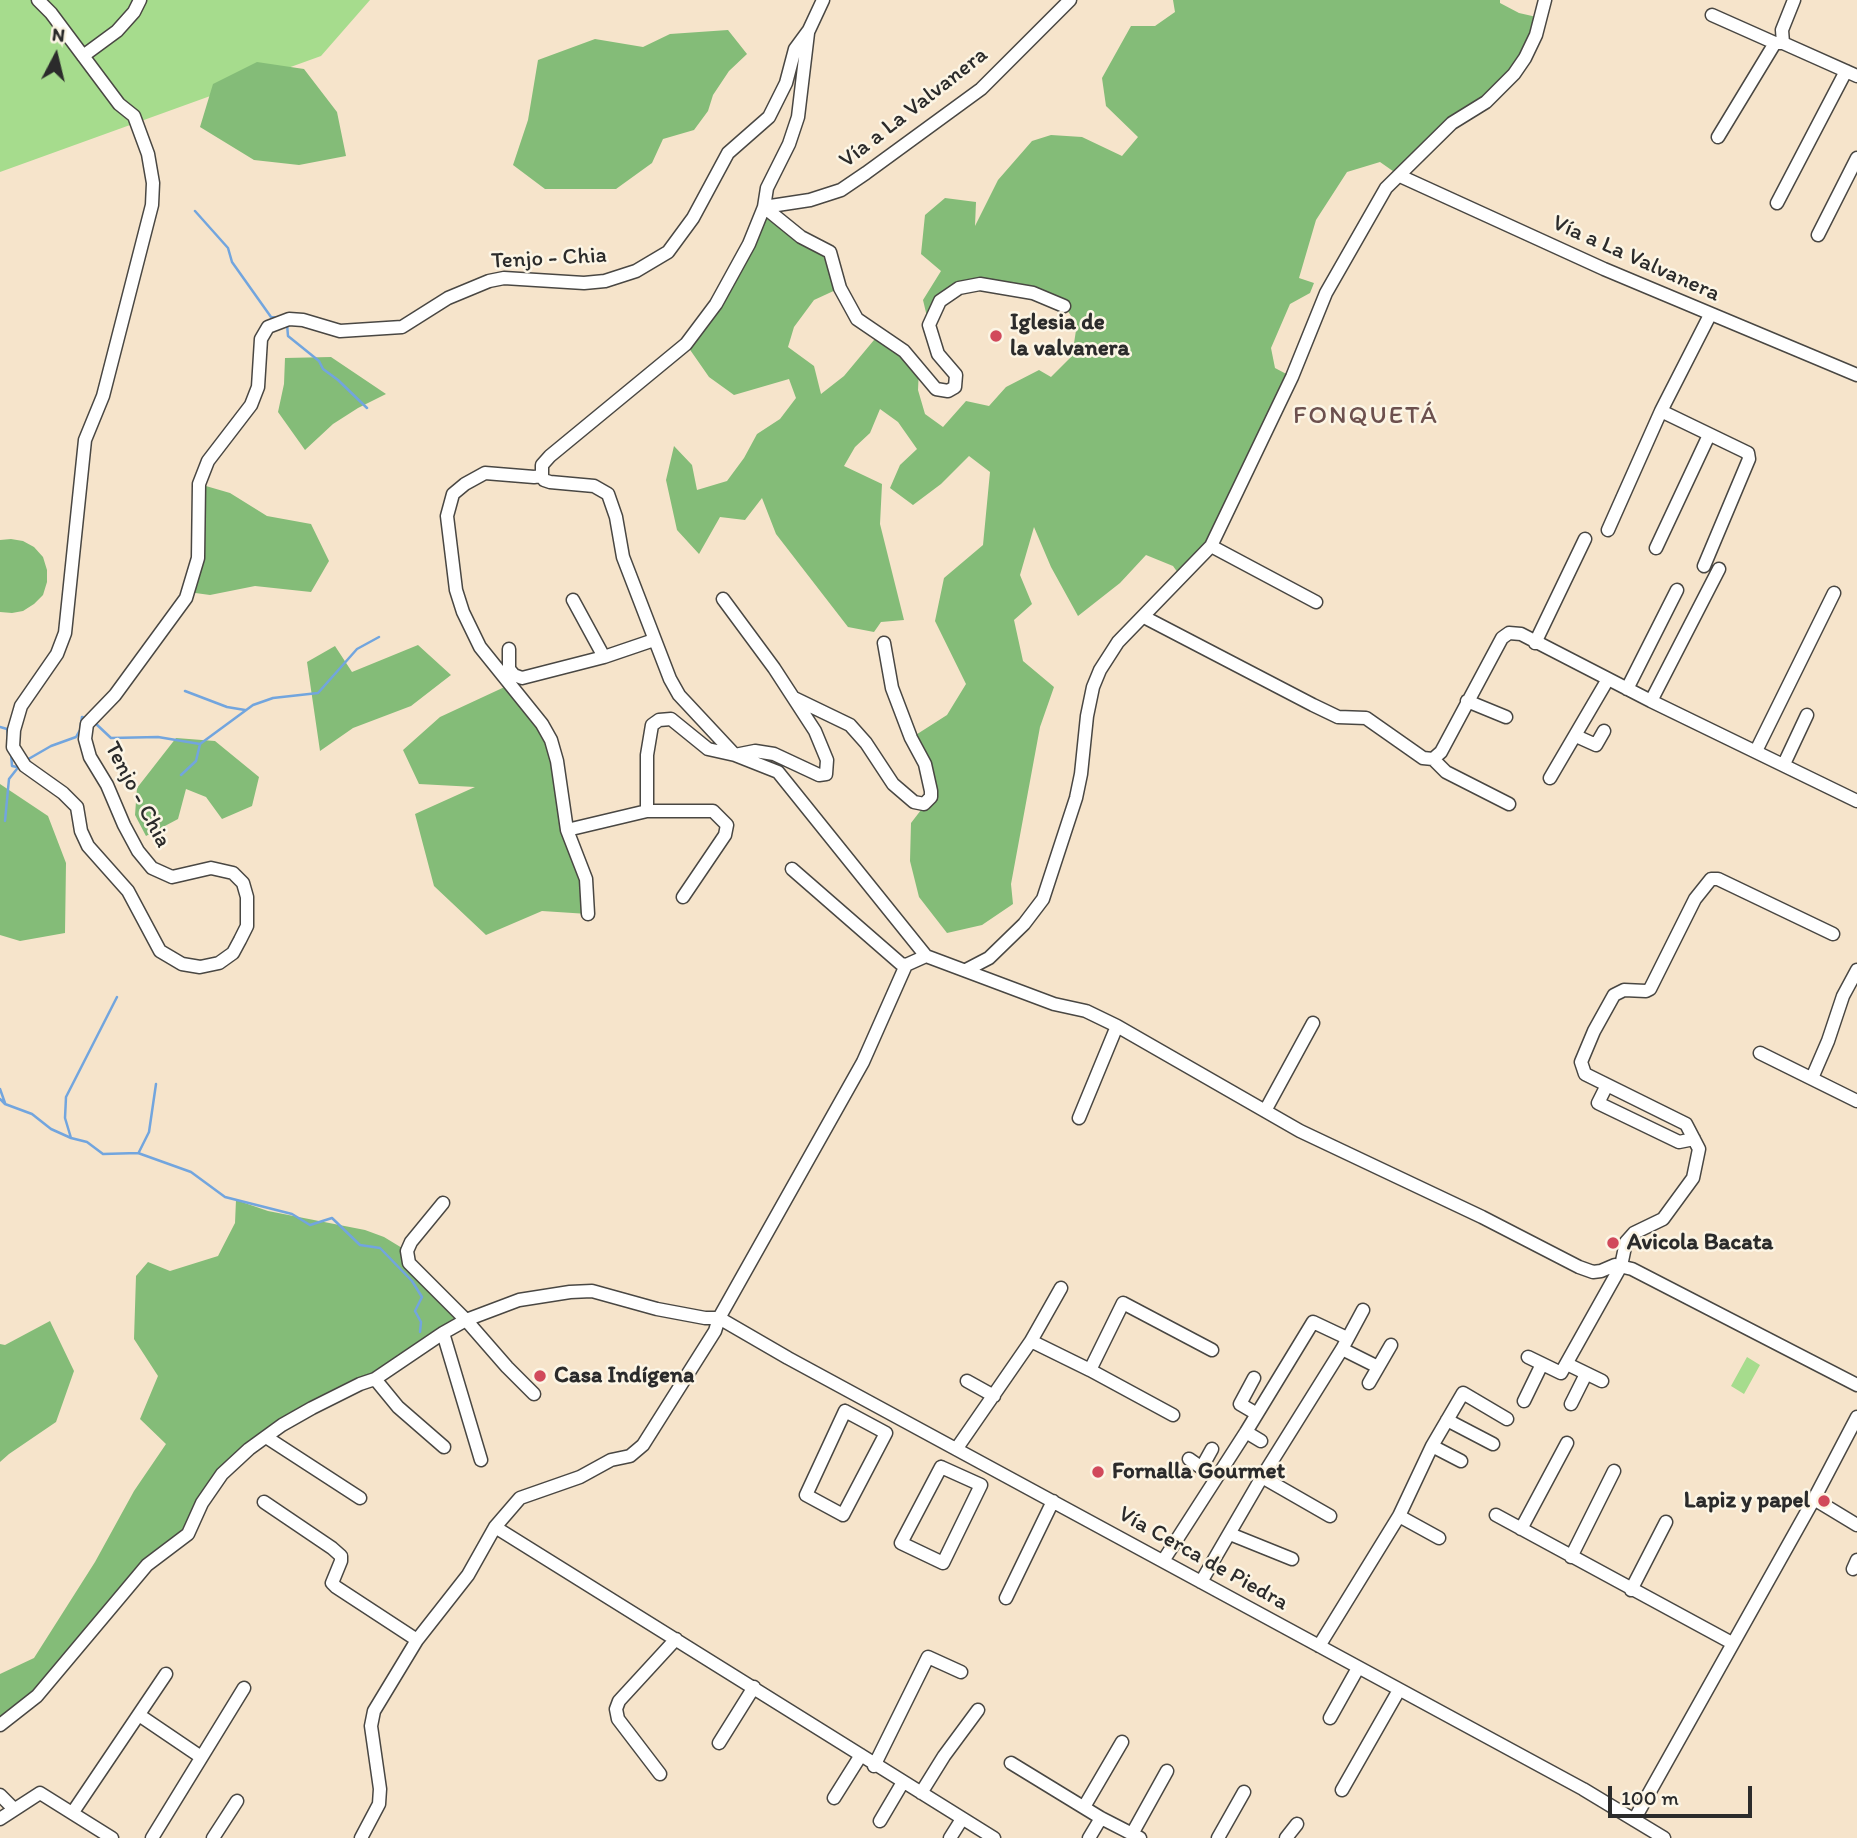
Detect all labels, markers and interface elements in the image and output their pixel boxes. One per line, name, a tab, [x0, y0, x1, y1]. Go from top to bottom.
north arrow	[21, 21, 91, 91]
text: N	[51, 22, 66, 47]
street label: Vía a La Valvanera	[834, 41, 994, 175]
street label: Vía a La Valvanera	[1548, 210, 1724, 308]
street label: Tenjo - Chia	[490, 242, 608, 276]
place label: Iglesia de la valvanera	[1010, 309, 1129, 363]
marker: Iglesia de la valvanera	[988, 328, 1004, 344]
district label: FONQUETÁ	[1294, 400, 1438, 432]
street label: Tenjo - Chia	[98, 737, 176, 853]
place label: Avicola Bacata	[1627, 1229, 1773, 1257]
marker: Avicola Bacata	[1605, 1235, 1621, 1251]
place label: Casa Indígena	[554, 1362, 694, 1390]
marker: Casa Indígena	[532, 1368, 548, 1384]
place label: Fornalla Gourmet	[1112, 1458, 1285, 1486]
marker: Fornalla Gourmet	[1090, 1464, 1106, 1480]
place label: Lapiz y papel	[1684, 1487, 1810, 1515]
marker: Lapiz y papel	[1816, 1493, 1832, 1509]
street label: Vía Cerca de Piedra	[1113, 1501, 1293, 1617]
scale bar	[1612, 1772, 1756, 1816]
text: 100 m	[1621, 1785, 1679, 1810]

